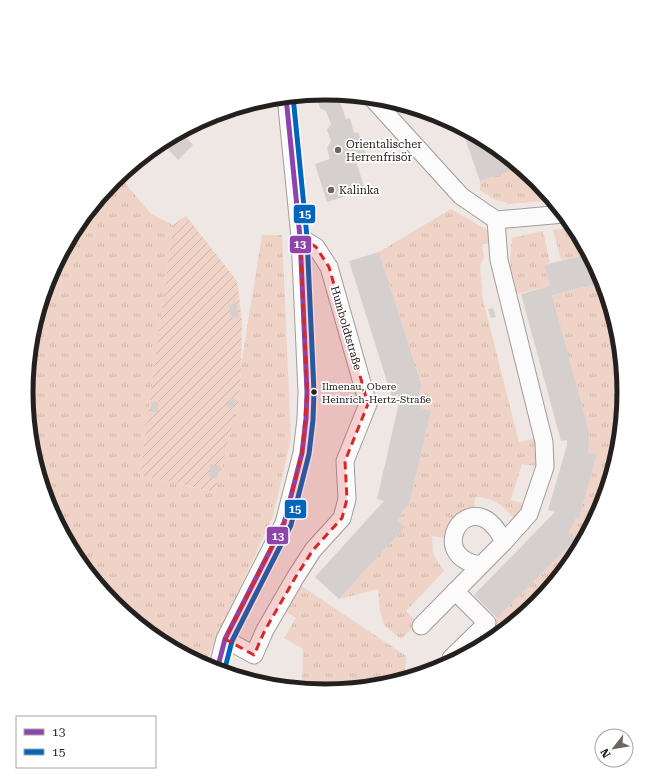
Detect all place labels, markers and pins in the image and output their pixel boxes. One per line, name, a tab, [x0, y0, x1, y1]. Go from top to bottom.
place label: Orientalischer Herrenfrisör	[346, 138, 422, 164]
marker: Orientalischer Herrenfrisör	[333, 145, 343, 155]
place label: Kalinka	[339, 184, 379, 197]
marker: Kalinka	[326, 185, 336, 195]
place label: Ilmenau, Obere Heinrich-Hertz-Straße	[322, 381, 432, 405]
marker: Ilmenau, Obere Heinrich-Hertz-Straße	[309, 387, 319, 397]

